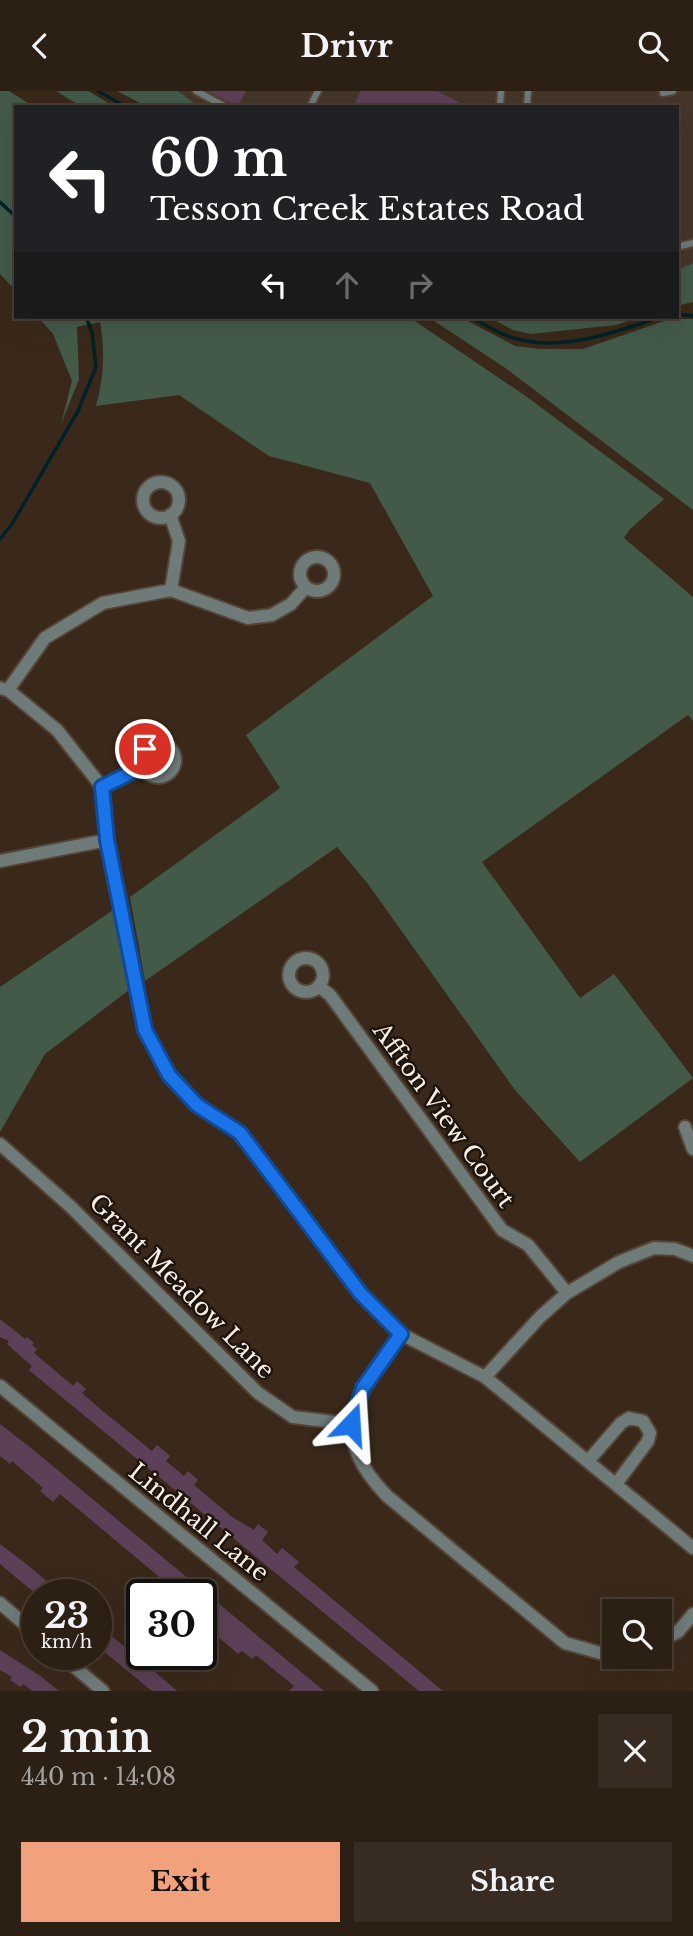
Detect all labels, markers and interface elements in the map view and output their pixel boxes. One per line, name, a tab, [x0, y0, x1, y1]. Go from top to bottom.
text: Drivr	[300, 26, 393, 66]
icon: back	[21, 27, 59, 65]
icon: search	[634, 27, 672, 65]
text: 60 m	[150, 128, 287, 189]
icon: left	[35, 133, 126, 224]
text: Tesson Creek Estates Road	[150, 189, 584, 229]
icon: left	[255, 266, 293, 304]
icon: ahead	[328, 266, 366, 304]
icon: right	[401, 266, 439, 304]
pin	[115, 719, 175, 779]
icon: arrive	[126, 730, 164, 768]
street label: Affton View Court	[367, 1016, 521, 1213]
street label: Grant Meadow Lane	[83, 1187, 281, 1385]
position arrow	[314, 1387, 388, 1461]
street label: Lindhall Lane	[123, 1457, 275, 1587]
speed limit sign: 30	[126, 1579, 217, 1670]
text: 23	[44, 1594, 89, 1637]
map controls	[602, 1599, 672, 1669]
button: search	[602, 1599, 672, 1669]
text: km/h	[41, 1631, 92, 1653]
text: 2 min	[21, 1711, 152, 1763]
button: close	[598, 1714, 672, 1788]
text: 440 m · 14:08	[21, 1763, 176, 1791]
button: Exit	[21, 1842, 340, 1922]
button: Share	[354, 1842, 672, 1922]

